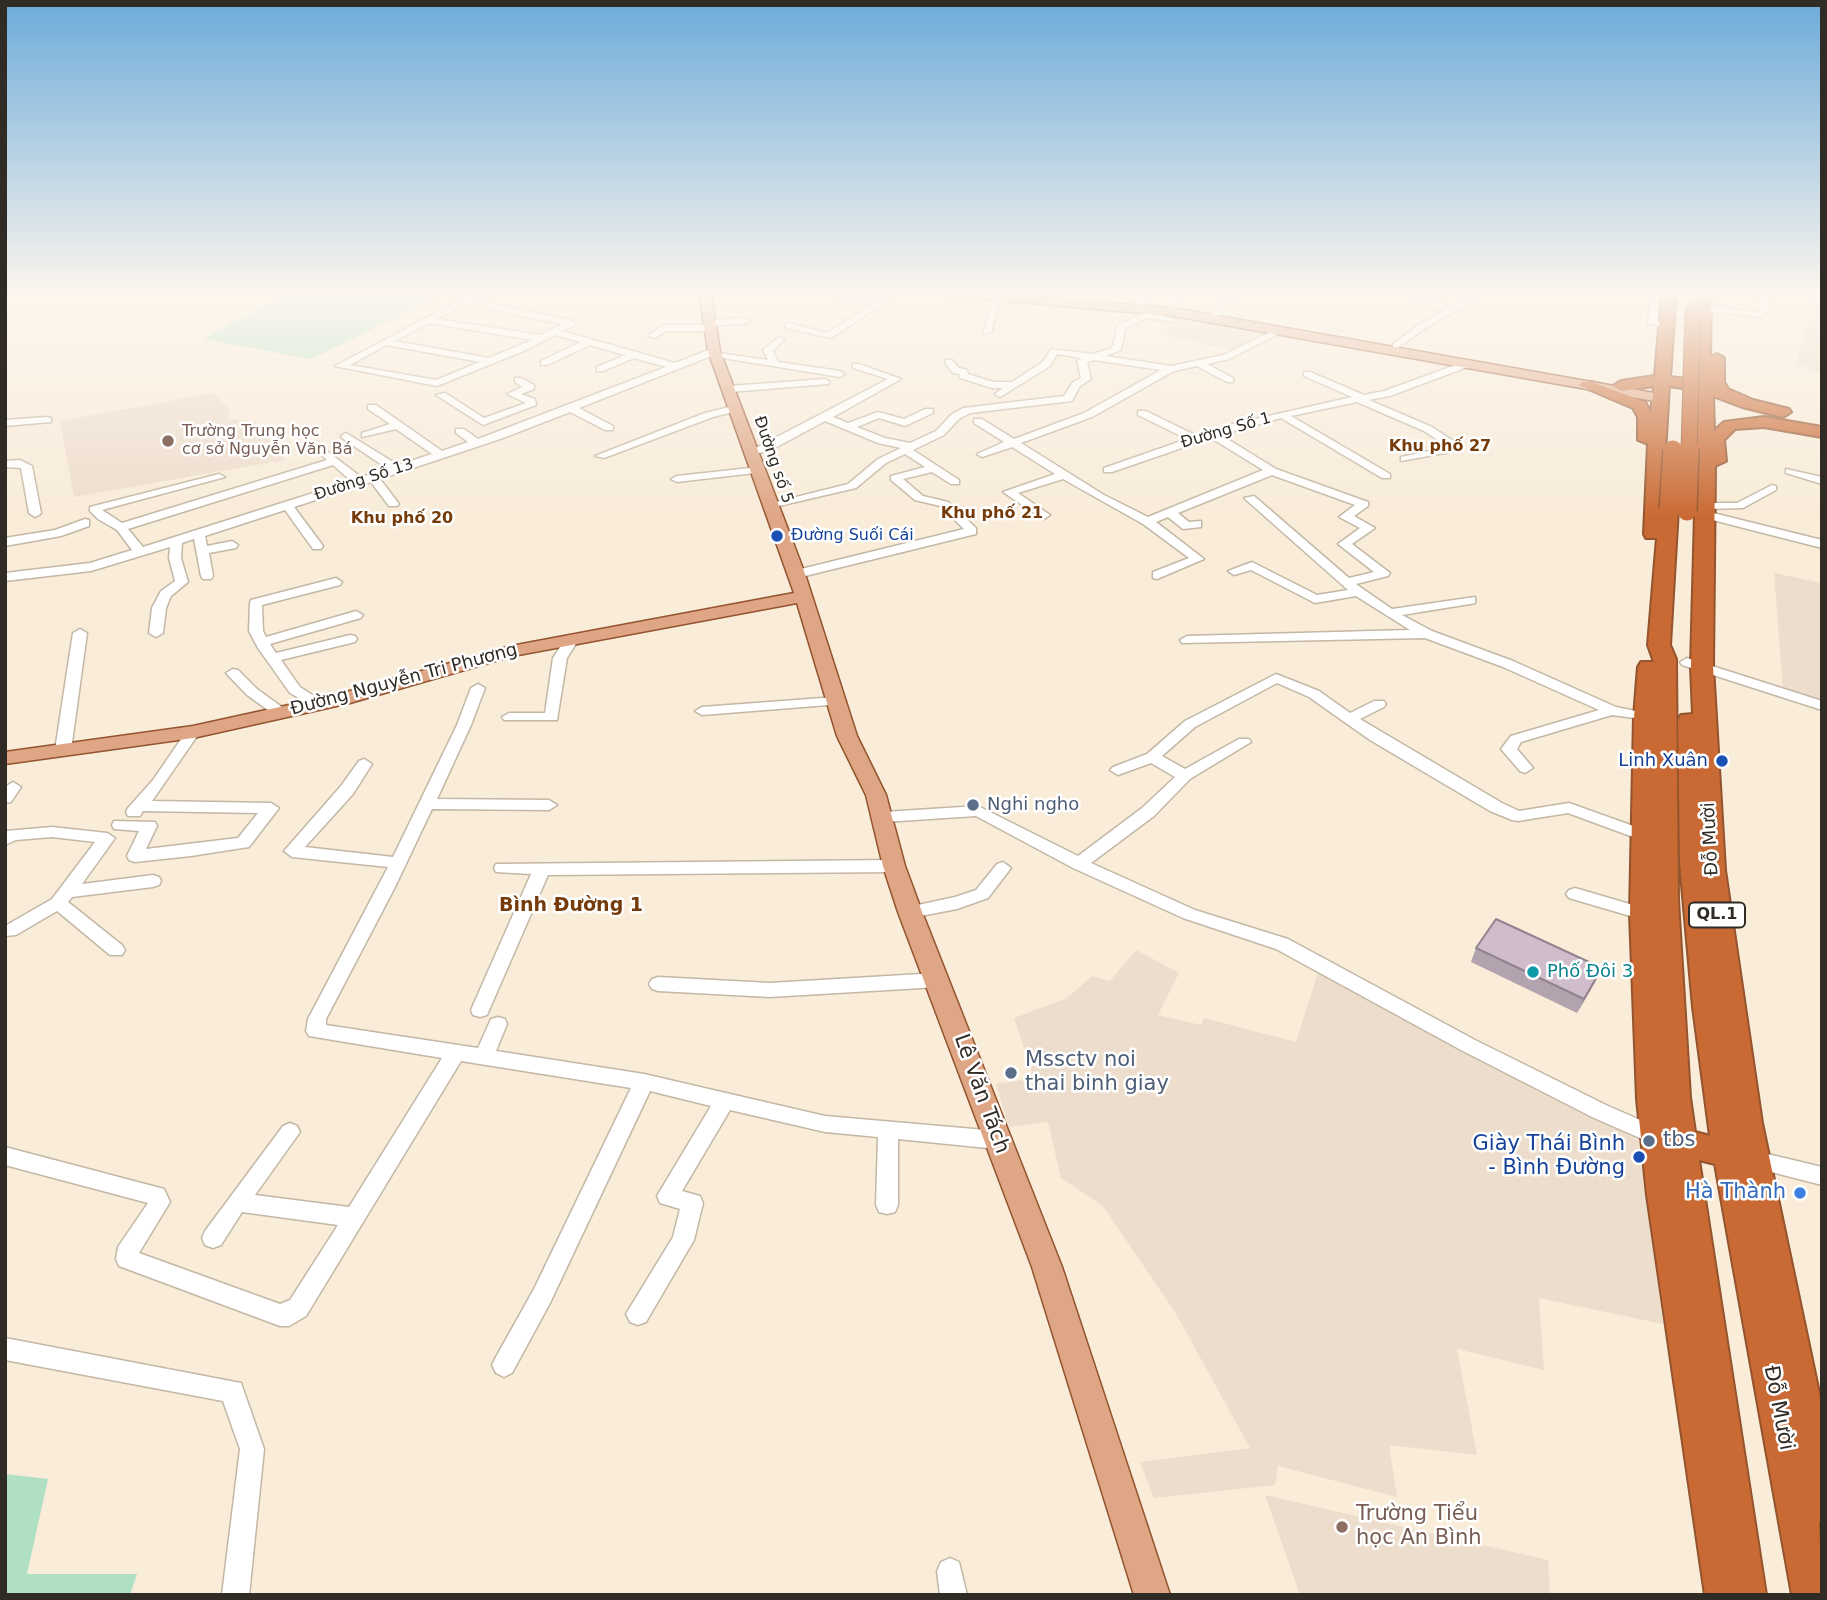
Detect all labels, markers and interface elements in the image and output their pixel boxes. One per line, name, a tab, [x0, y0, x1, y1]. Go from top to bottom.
street label: Đường Số 1	[1179, 409, 1273, 453]
street label: Đường số 5	[749, 414, 797, 506]
place label: Trường Trung học cơ sở Nguyễn Văn Bá	[182, 422, 352, 460]
marker: Trường Trung học cơ sở Nguyễn Văn Bá	[160, 433, 176, 449]
district label: Khu phố 27	[1389, 437, 1491, 457]
street label: Đường Số 13	[312, 455, 416, 505]
district label: Khu phố 21	[941, 504, 1043, 524]
district label: Khu phố 20	[351, 509, 453, 529]
place label: Đường Suối Cái	[791, 526, 914, 546]
marker: Đường Suối Cái	[769, 528, 785, 544]
street label: Đường Nguyễn Tri Phương	[288, 639, 520, 721]
place label: Linh Xuân	[1618, 750, 1708, 772]
marker: Linh Xuân	[1714, 753, 1730, 769]
place label: Nghi ngho	[987, 794, 1079, 816]
marker: Nghi ngho	[965, 797, 981, 813]
street label: Đỗ Mười	[1698, 802, 1724, 876]
district label: Bình Đường 1	[499, 895, 643, 917]
road number: QL.1	[1689, 903, 1745, 928]
place label: Phố Đôi 3	[1547, 961, 1633, 983]
marker: Phố Đôi 3	[1525, 964, 1541, 980]
street label: Lê Văn Tách	[948, 1031, 1014, 1157]
place label: Mssctv noi thai binh giay	[1025, 1048, 1169, 1098]
marker: Mssctv noi thai binh giay	[1003, 1065, 1019, 1081]
place label: tbs	[1663, 1128, 1696, 1154]
place label: Giày Thái Bình - Bình Đường	[1473, 1132, 1625, 1182]
marker: tbs	[1641, 1133, 1657, 1149]
marker: Giày Thái Bình - Bình Đường	[1631, 1149, 1647, 1165]
place label: Hà Thành	[1685, 1180, 1786, 1206]
marker: Hà Thành	[1792, 1185, 1808, 1201]
street label: Đỗ Mười	[1757, 1363, 1799, 1453]
place label: Trường Tiểu học An Bình	[1356, 1502, 1482, 1552]
marker: Trường Tiểu học An Bình	[1334, 1519, 1350, 1535]

